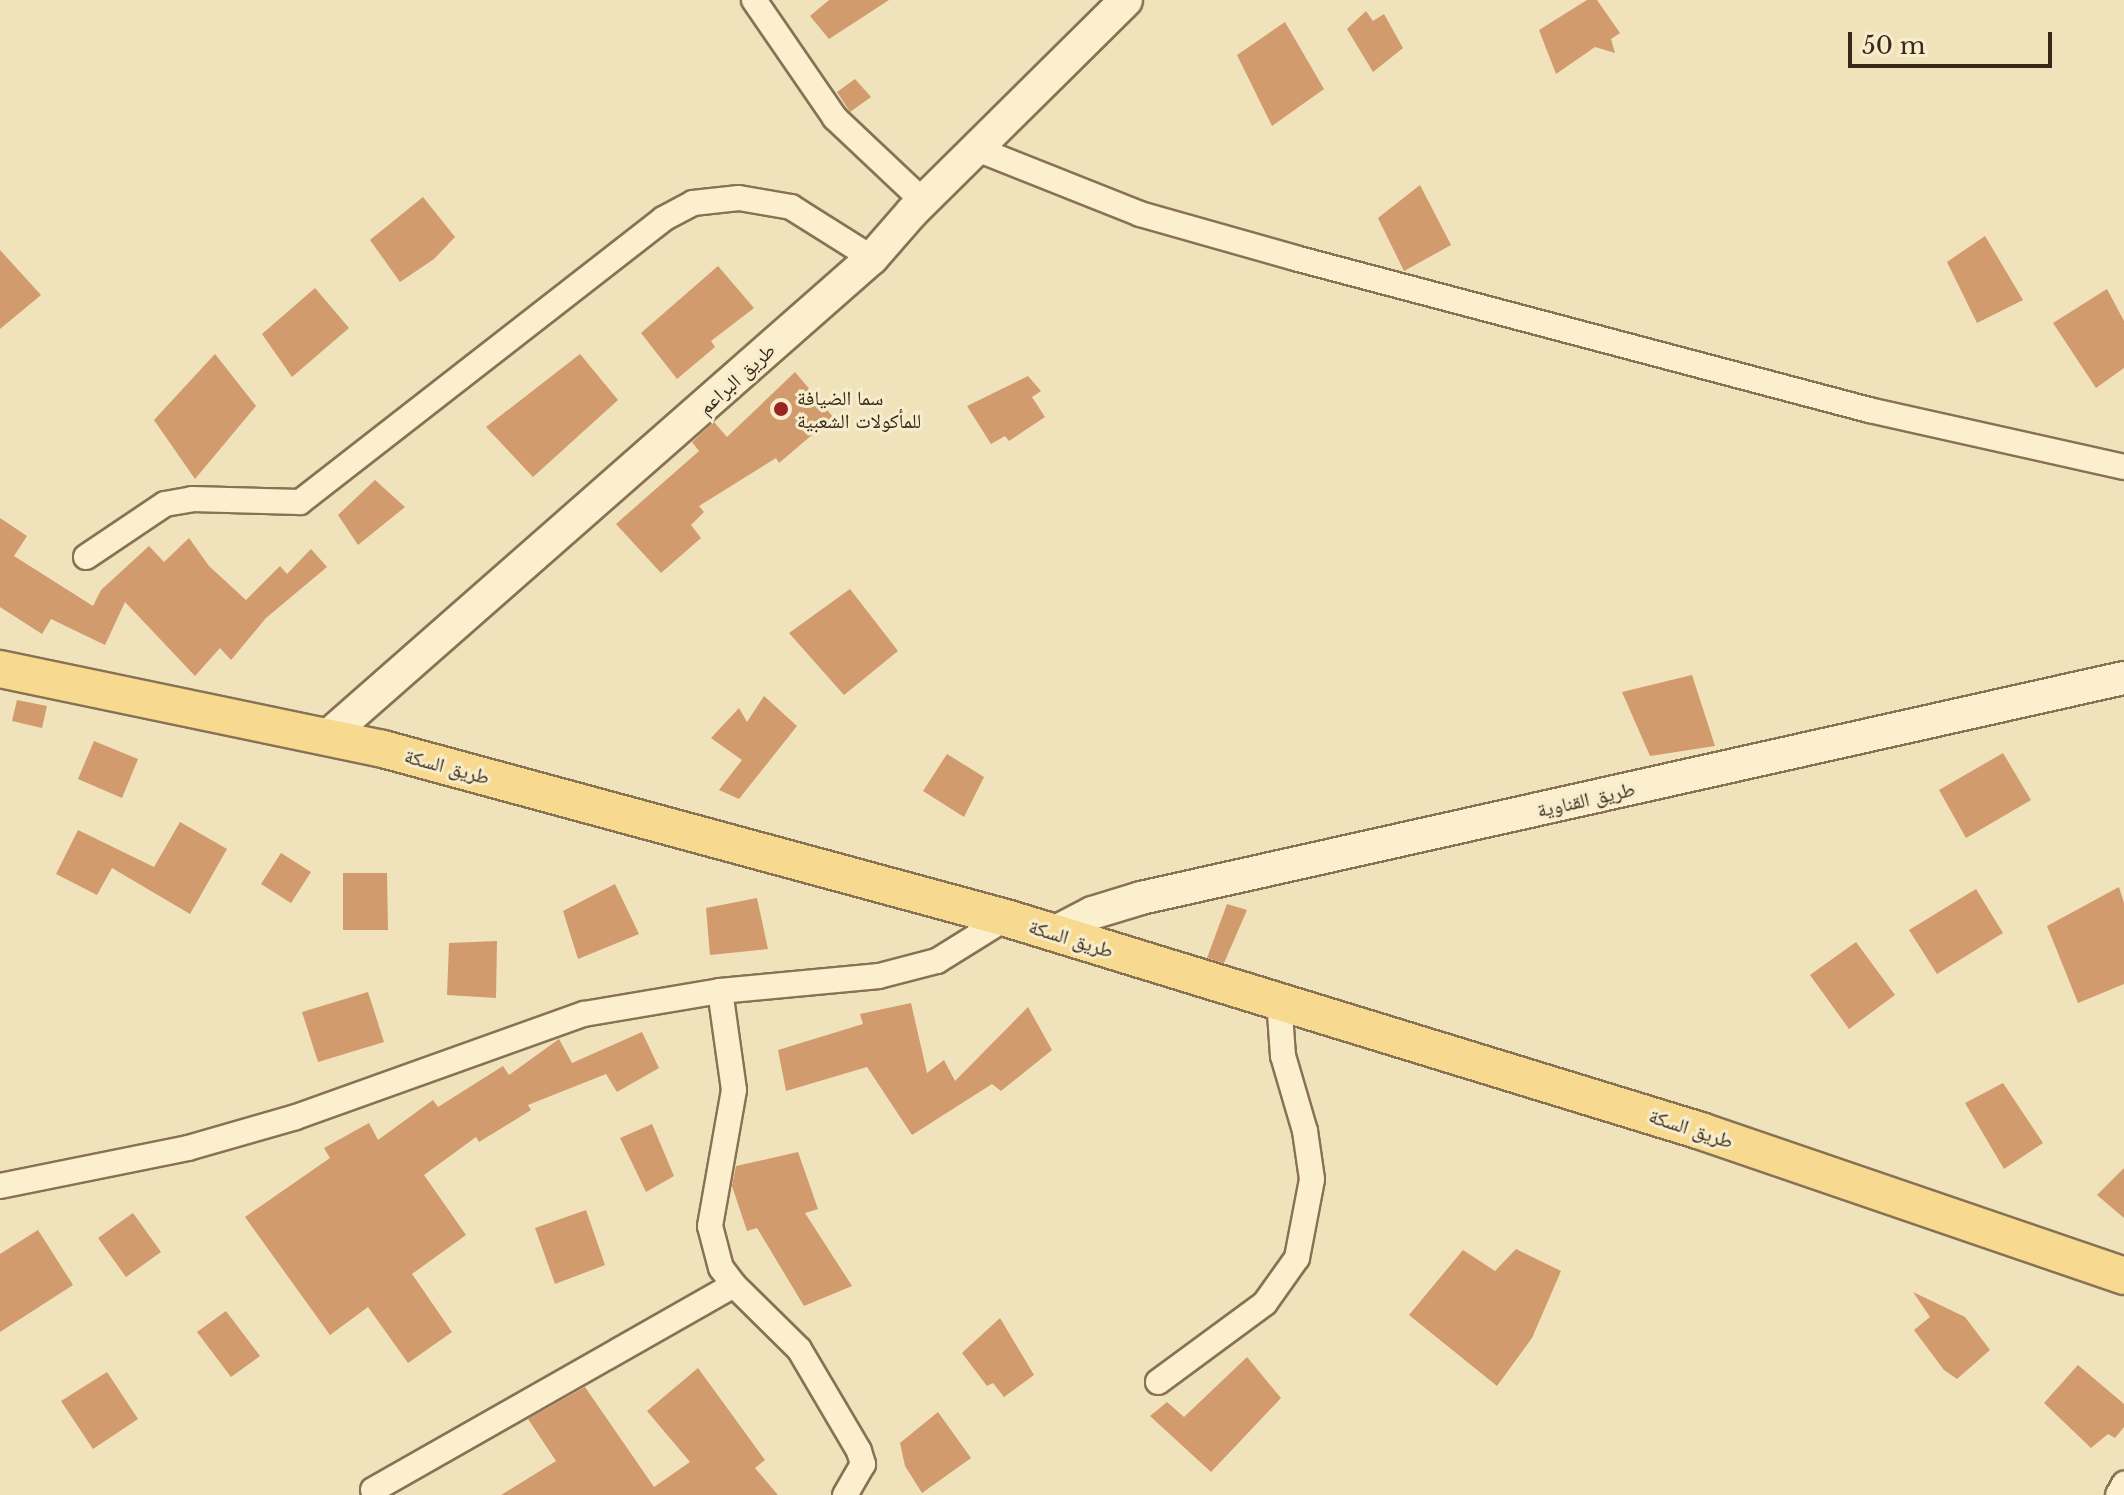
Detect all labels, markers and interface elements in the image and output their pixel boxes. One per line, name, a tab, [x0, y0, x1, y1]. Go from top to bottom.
scale bar	[1852, 16, 2056, 66]
text: 50 m	[1862, 31, 1925, 60]
street label: طريق البراعم	[694, 338, 780, 420]
place label: سما الضيافة للمأكولات الشعبية	[797, 386, 921, 433]
marker: سما الضيافة للمأكولات الشعبية	[772, 400, 790, 418]
street label: طريق السكة	[402, 744, 492, 790]
street label: طريق القناوية	[1535, 777, 1637, 823]
street label: طريق السكة	[1026, 915, 1116, 963]
street label: طريق السكة	[1646, 1104, 1736, 1154]

